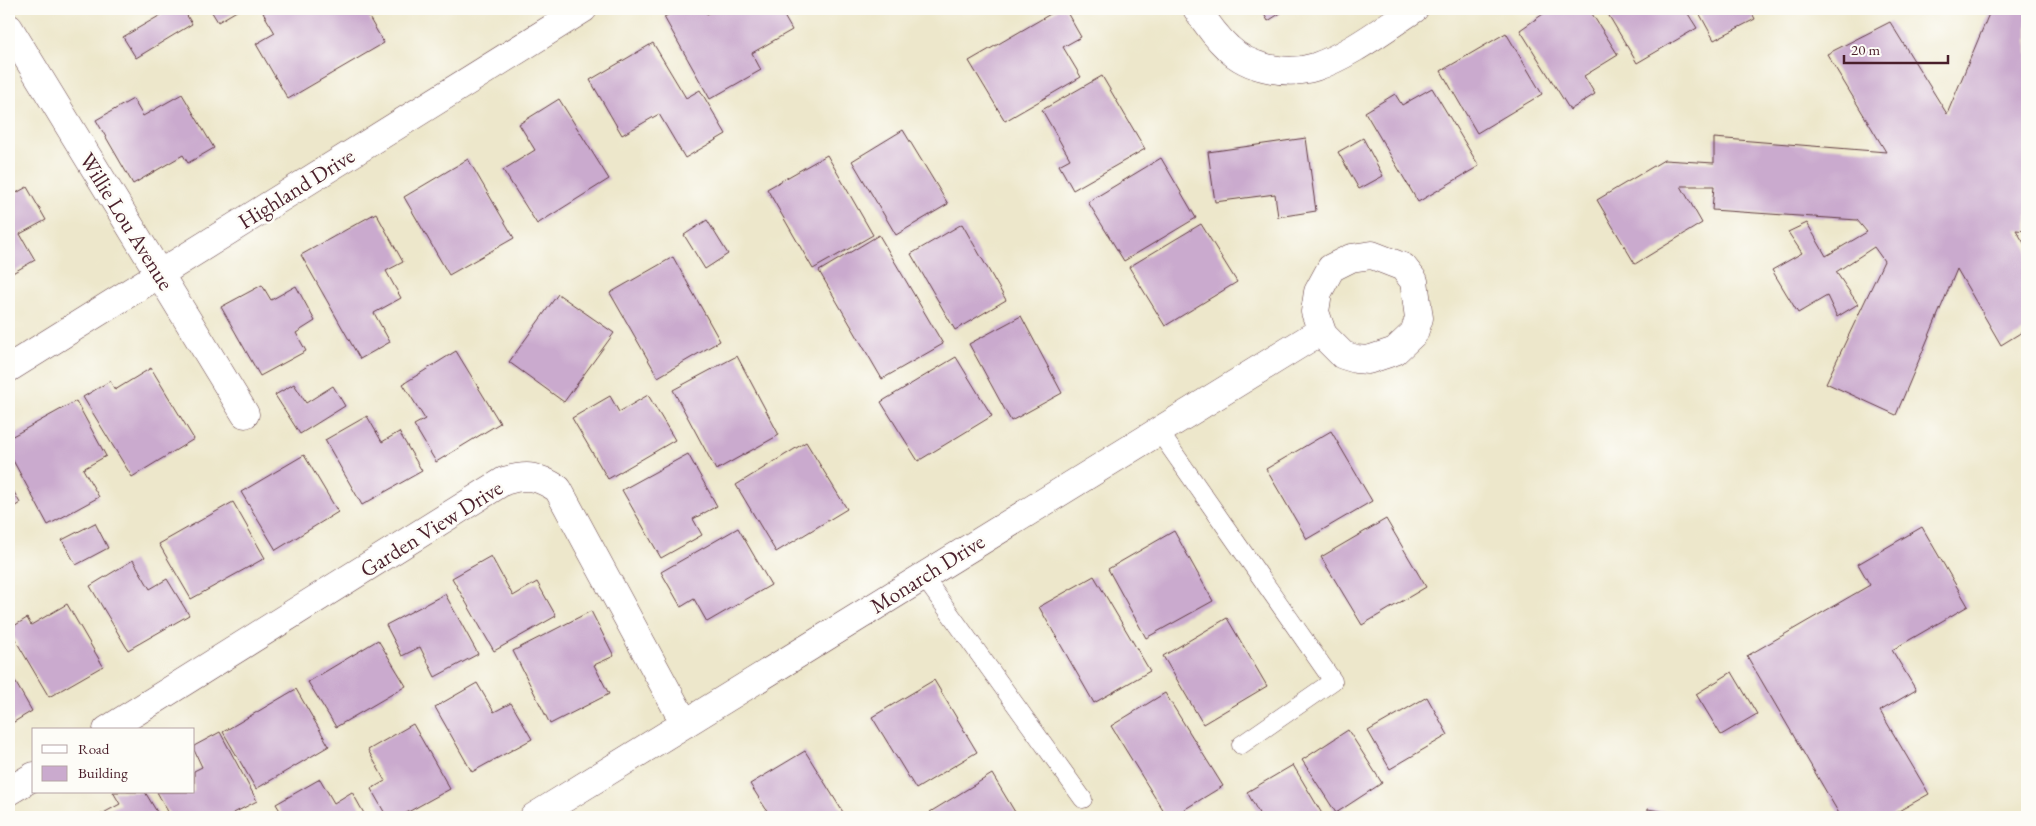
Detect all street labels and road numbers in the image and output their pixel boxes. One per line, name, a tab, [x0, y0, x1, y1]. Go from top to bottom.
street label: Highland Drive	[232, 141, 360, 236]
street label: Willie Lou Avenue	[73, 147, 181, 296]
street label: Garden View Drive	[355, 473, 508, 584]
street label: Monarch Drive	[865, 527, 990, 620]

